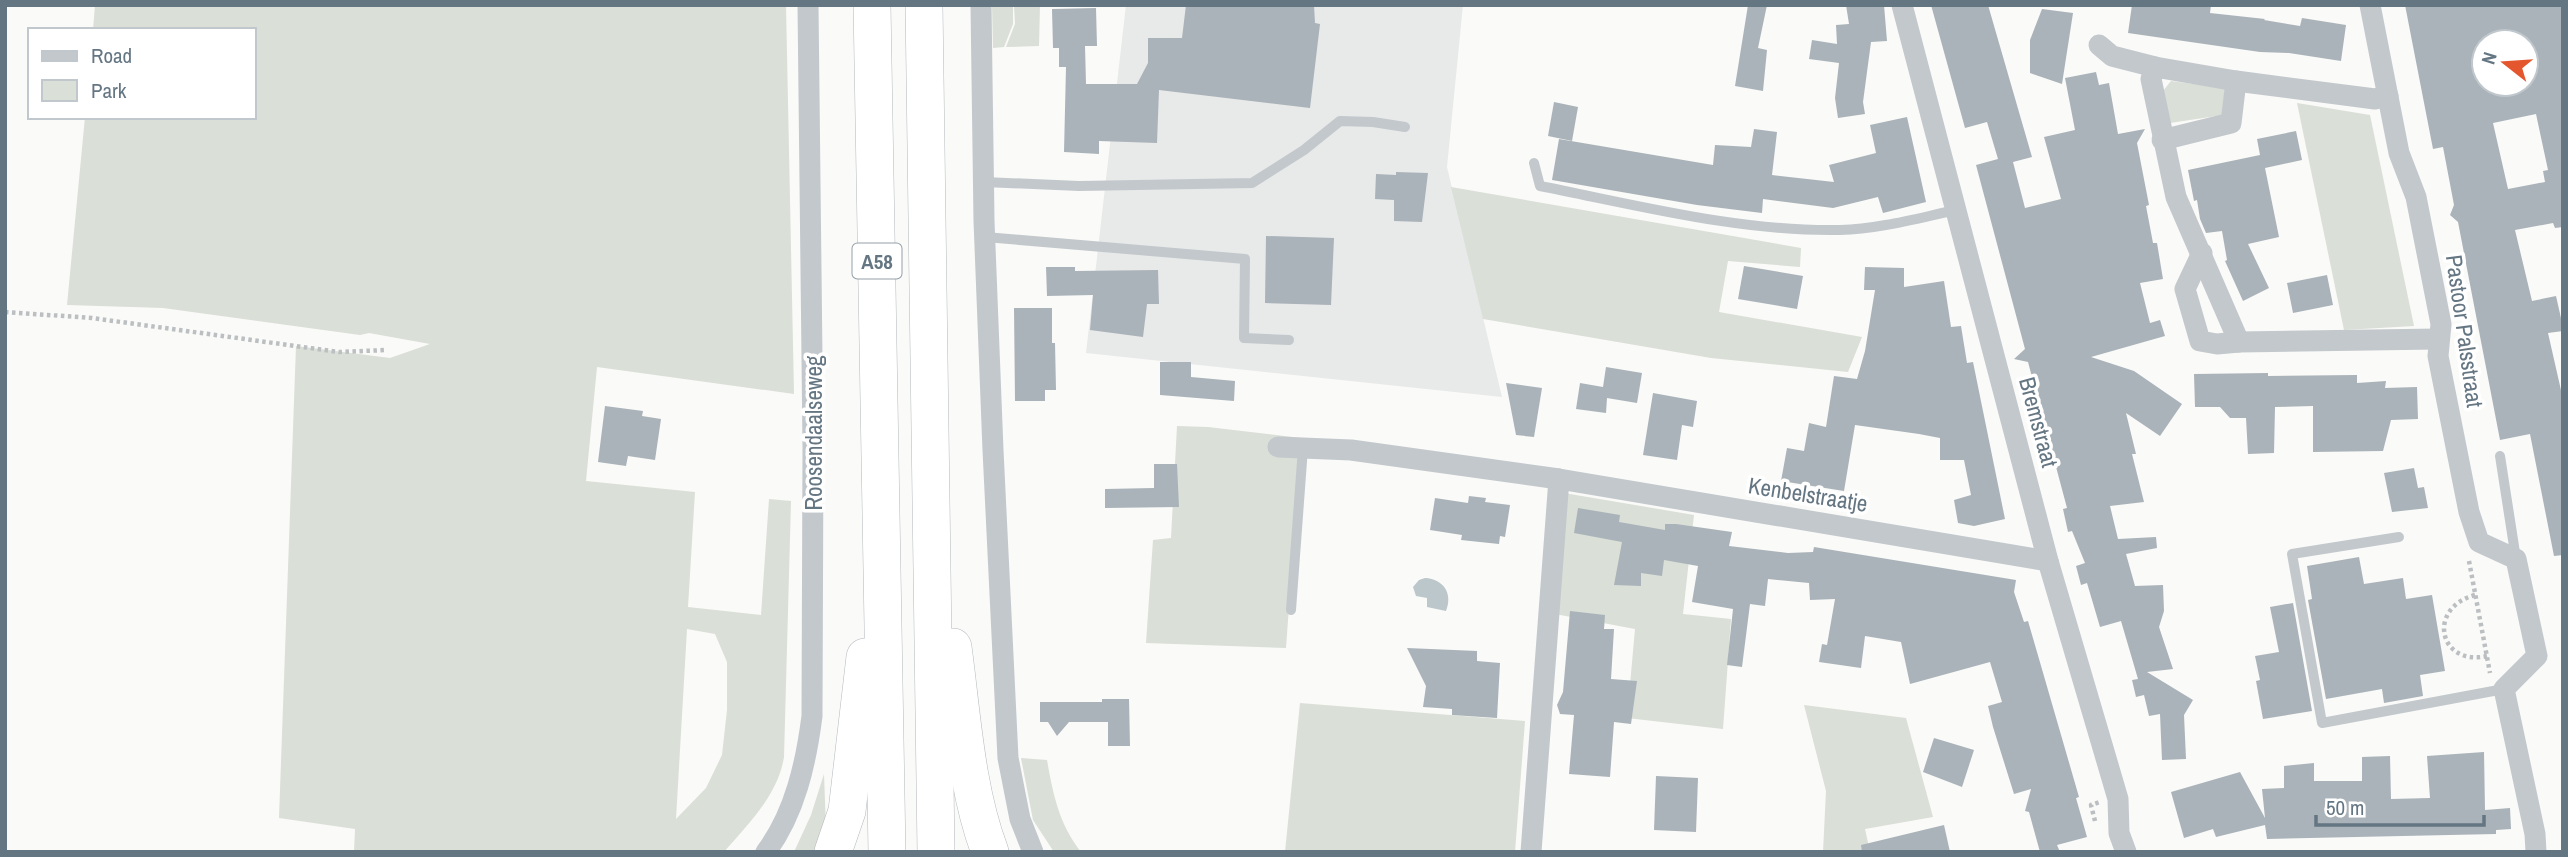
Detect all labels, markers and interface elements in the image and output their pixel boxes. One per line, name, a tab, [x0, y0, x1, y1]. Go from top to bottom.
legend	[28, 28, 256, 119]
north arrow	[2470, 28, 2540, 98]
text: Road	[91, 41, 132, 70]
text: N	[2475, 49, 2503, 67]
text: Park	[91, 76, 127, 105]
road number: A58	[852, 244, 902, 278]
street label: Pastoor Palsstraat	[2439, 253, 2491, 409]
street label: Roosendaalseweg	[798, 355, 829, 511]
street label: Bremstraat	[2012, 373, 2066, 471]
street label: Kenbelstraatje	[1746, 469, 1870, 519]
scale bar	[2316, 784, 2484, 828]
text: 50 m	[2326, 793, 2364, 822]

